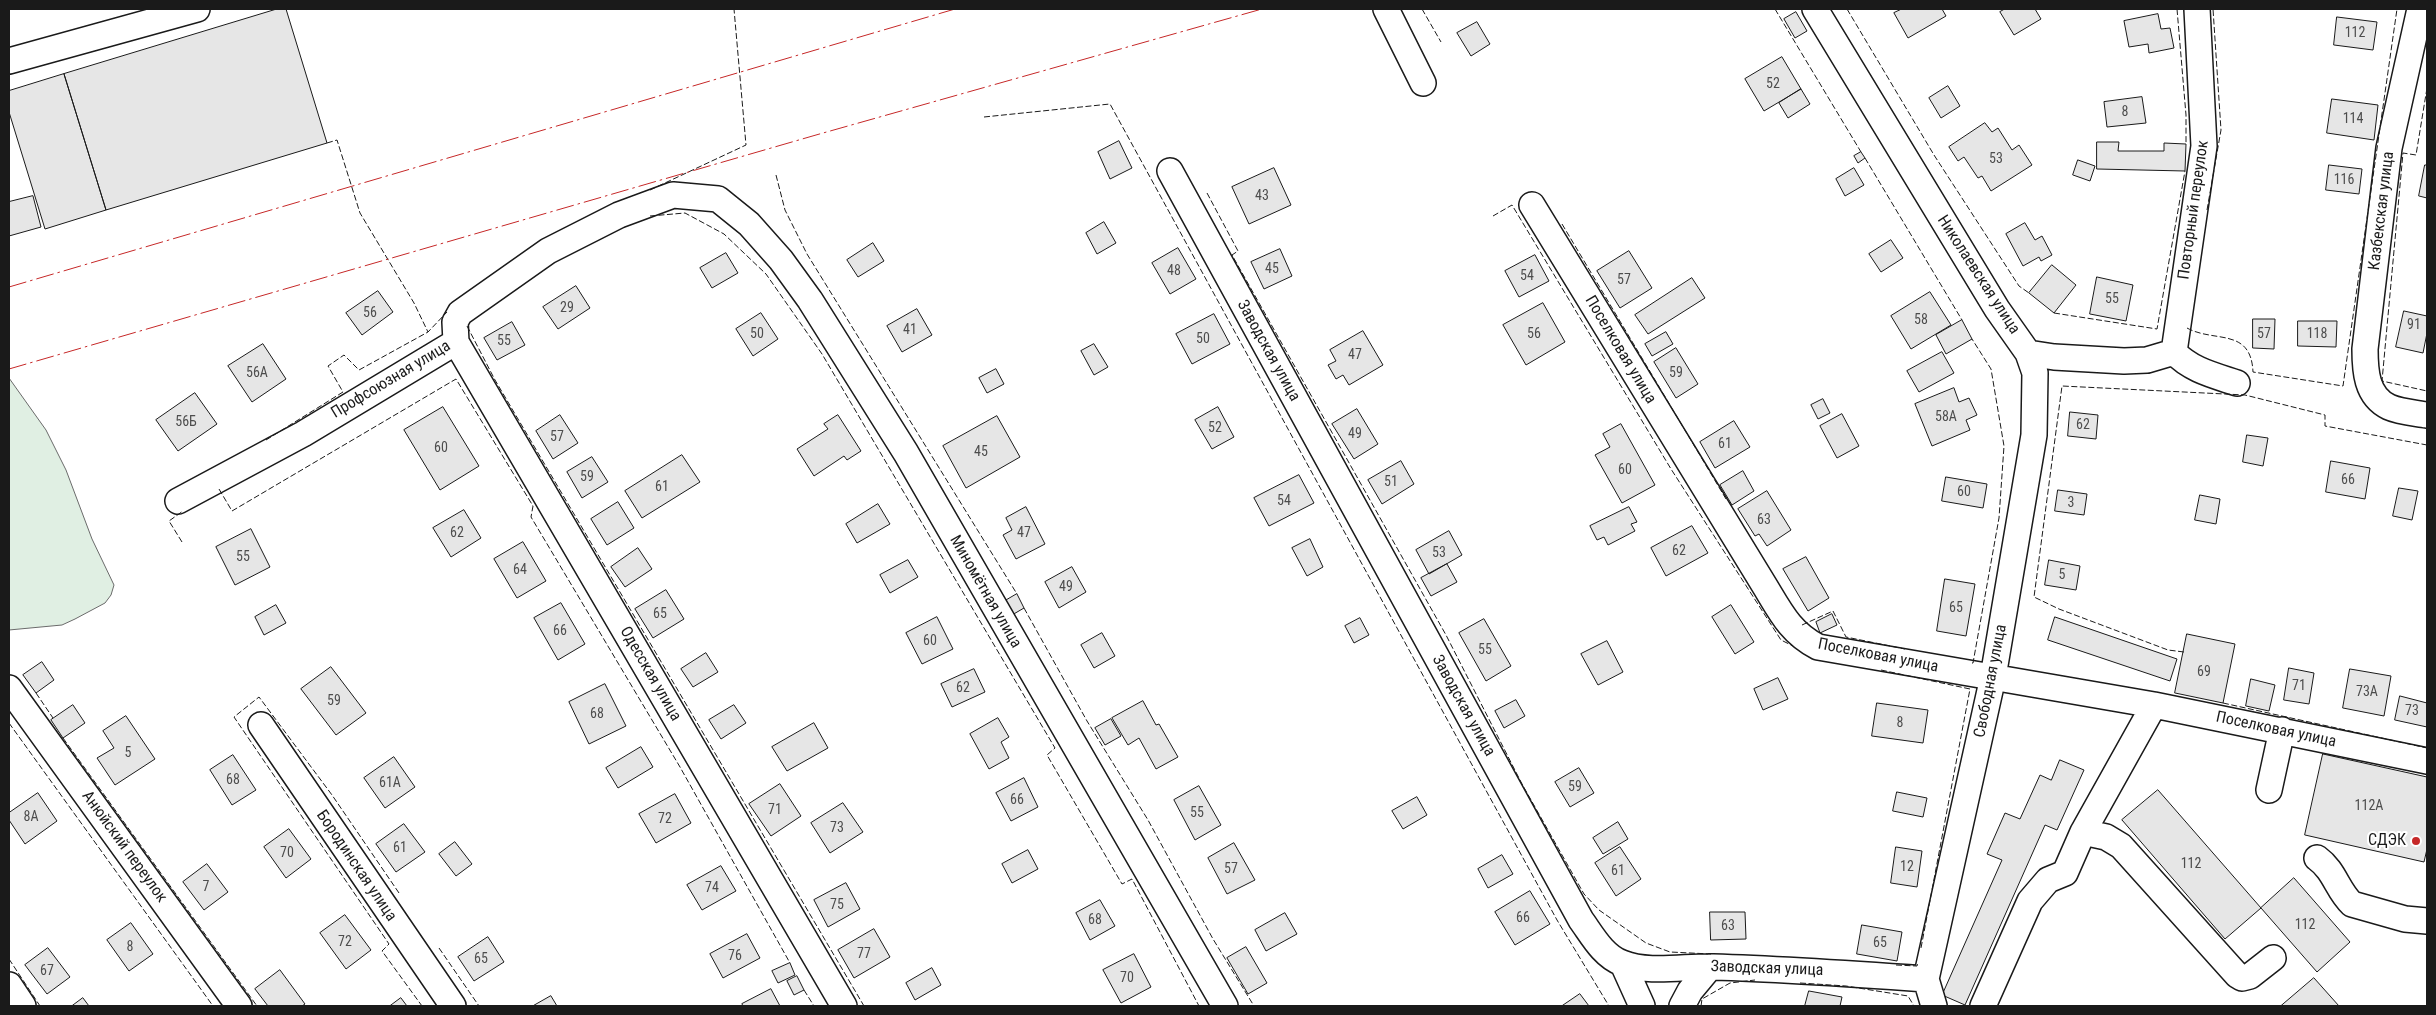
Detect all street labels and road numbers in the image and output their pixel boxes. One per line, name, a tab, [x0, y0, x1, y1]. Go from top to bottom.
street label: Повторный переулок	[2175, 139, 2213, 281]
street label: Казбекская улица	[2365, 151, 2399, 271]
street label: Николаевская улица	[1932, 212, 2024, 338]
street label: Поселковая улица	[1580, 293, 1660, 407]
street label: Заводская улица	[1232, 297, 1304, 405]
street label: Профсоюзная улица	[328, 337, 454, 423]
street label: Миномётная улица	[945, 532, 1025, 652]
street label: Одесская улица	[615, 623, 685, 725]
street label: Свободная улица	[1971, 623, 2011, 739]
street label: Поселковая улица	[1816, 635, 1940, 677]
street label: Заводская улица	[1427, 652, 1499, 760]
street label: Поселковая улица	[2214, 708, 2338, 752]
street label: Анюйский переулок	[77, 788, 171, 906]
street label: Бородинская улица	[312, 807, 400, 925]
street label: Заводская улица	[1710, 957, 1824, 981]

